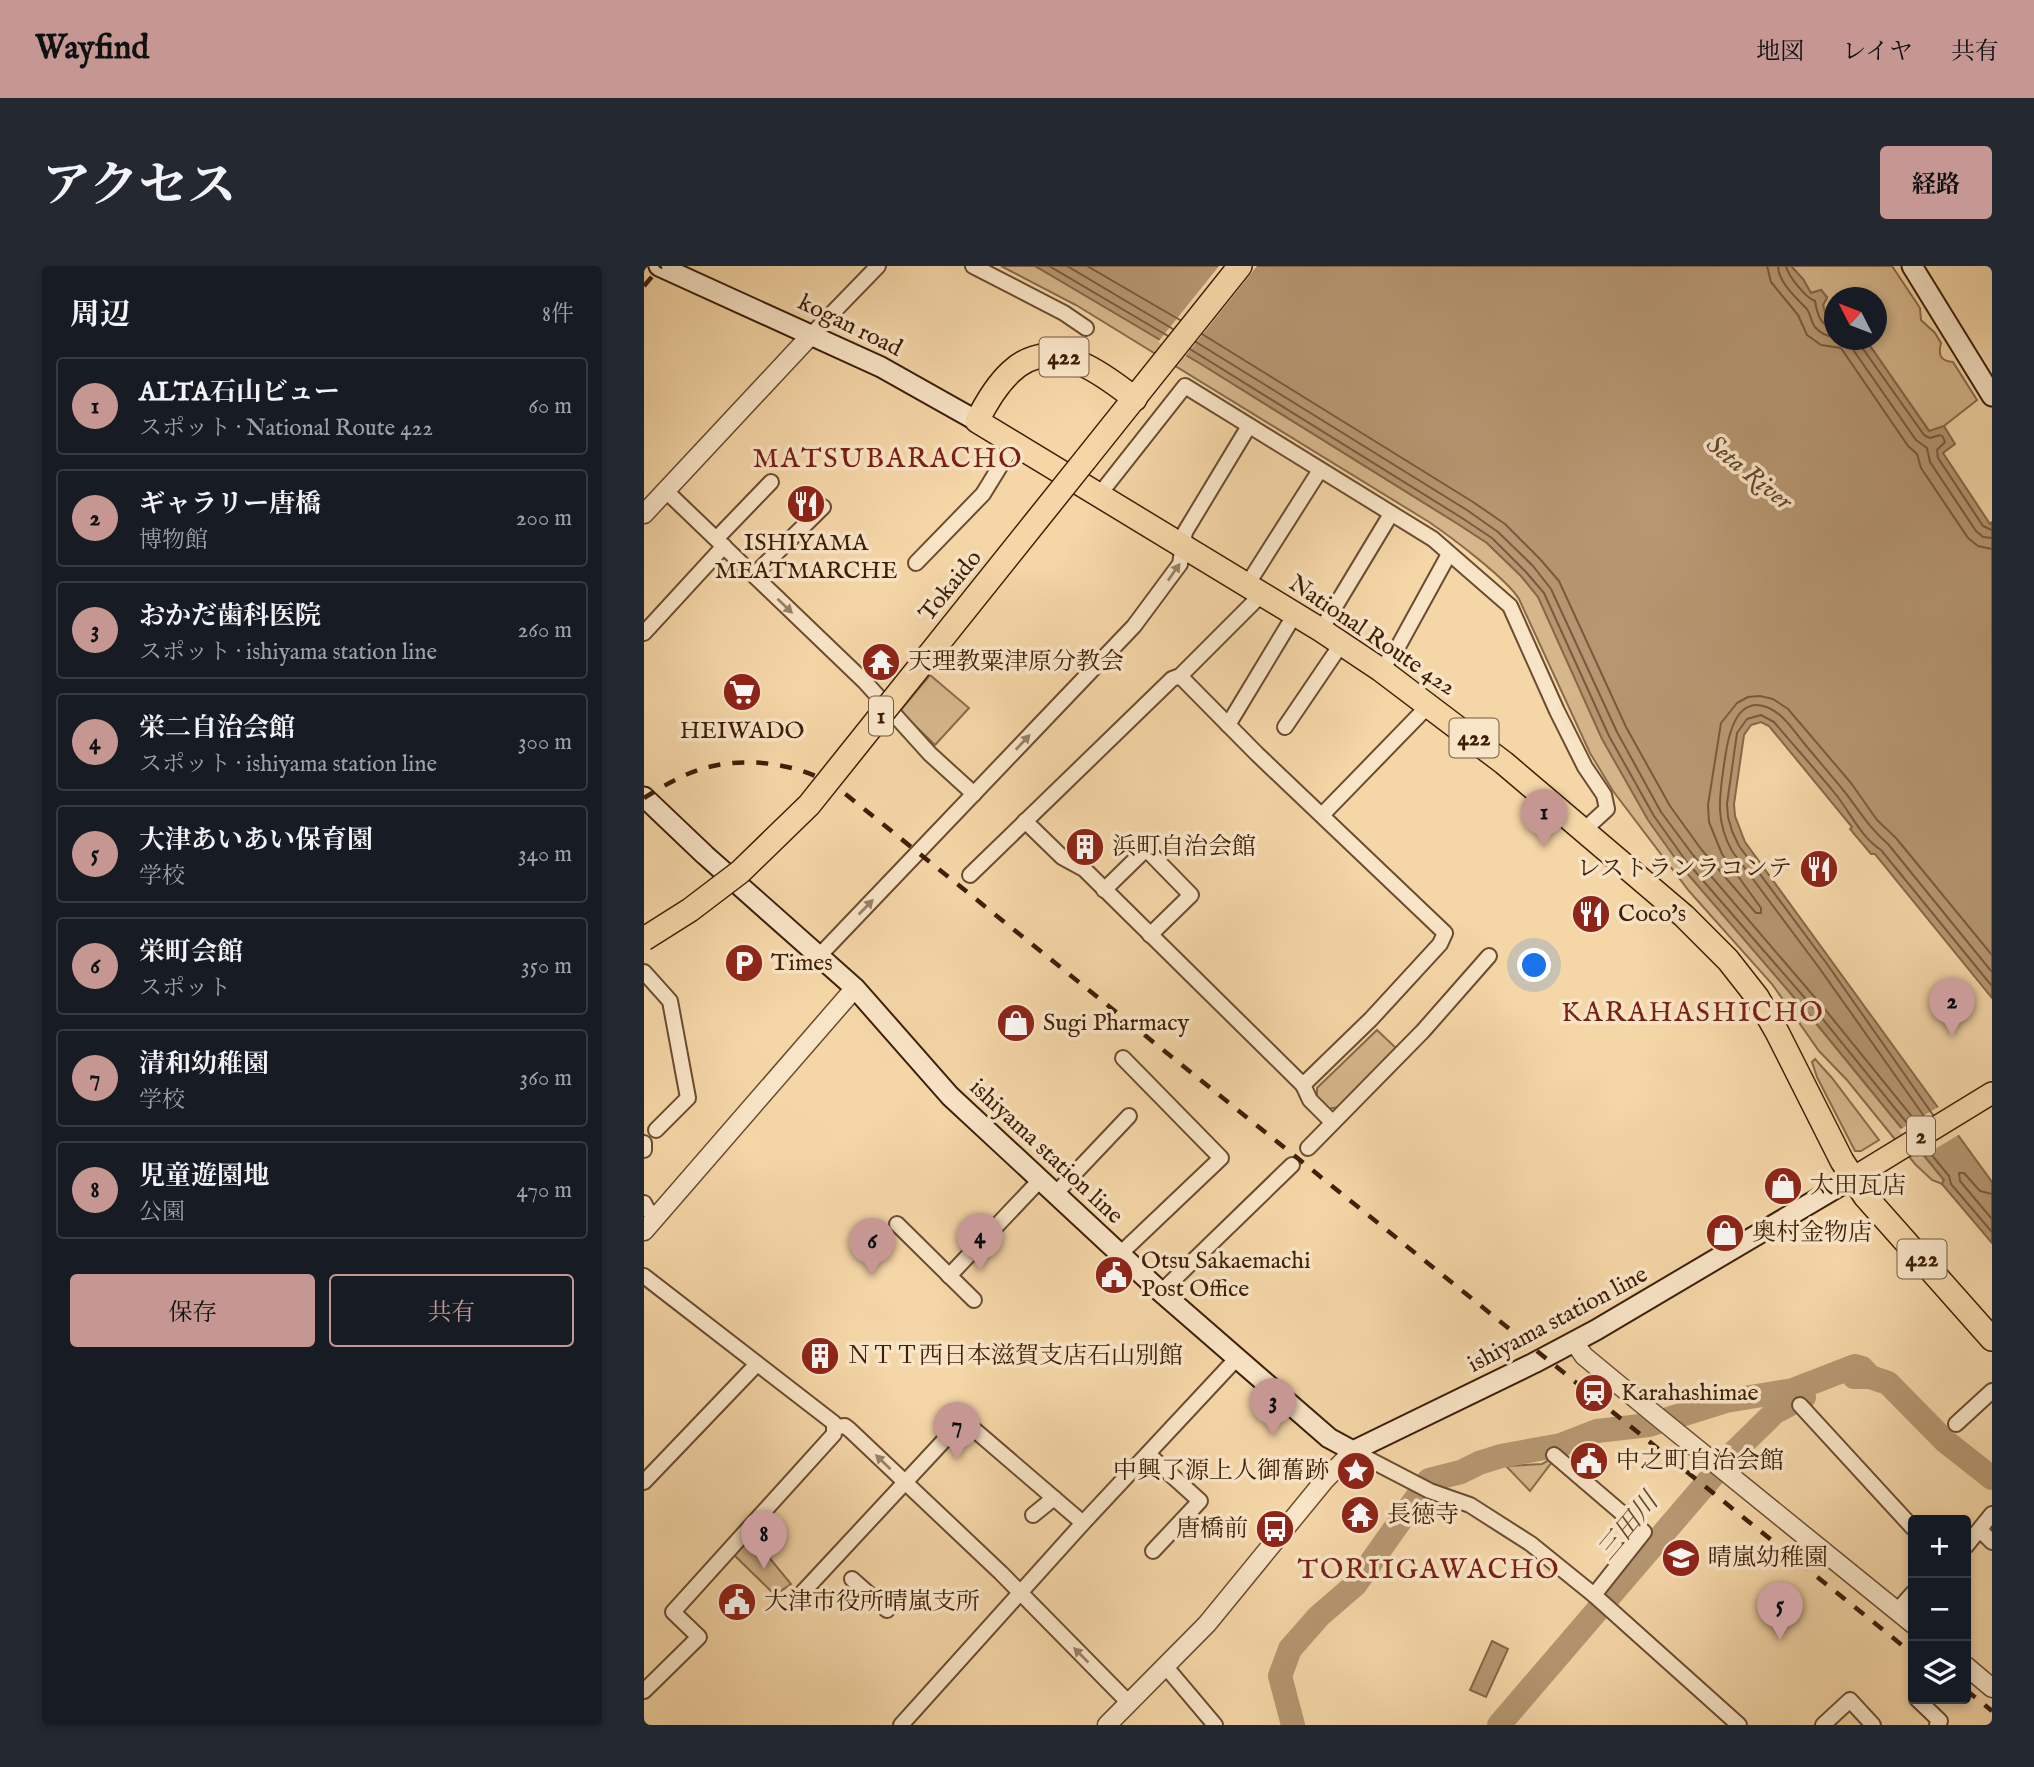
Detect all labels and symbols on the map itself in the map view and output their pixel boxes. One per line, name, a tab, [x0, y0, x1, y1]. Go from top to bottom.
north arrow	[1824, 287, 1887, 350]
street label: kogan road	[793, 288, 907, 365]
road number: 422	[1040, 338, 1088, 376]
water label: Seta River	[1699, 428, 1800, 519]
district label: MATSUBARACHO	[752, 442, 1024, 477]
restaurant icon: ISHIYAMA MEATMARCHE	[785, 483, 827, 525]
place label: ISHIYAMA MEATMARCHE	[714, 528, 898, 587]
street label: Tokaido	[913, 544, 989, 628]
one-way arrow	[1167, 563, 1181, 581]
street label: National Route 422	[1282, 569, 1462, 703]
one-way arrow	[776, 597, 793, 613]
temple icon: 天理教粟津原分教会	[860, 641, 902, 683]
place label: 天理教粟津原分教会	[908, 647, 1124, 678]
supermarket icon: HEIWADO	[721, 671, 763, 713]
road number: 1	[869, 697, 893, 736]
place label: HEIWADO	[680, 716, 804, 747]
road number: 422	[1450, 718, 1498, 758]
one-way arrow	[1015, 734, 1031, 751]
pin: 1	[1521, 789, 1567, 847]
building icon: 浜町自治会館	[1064, 826, 1106, 868]
place label: 浜町自治会館	[1112, 832, 1256, 863]
restaurant icon: レストランラコンテ	[1798, 848, 1840, 890]
place label: レストランラコンテ	[1577, 854, 1792, 885]
restaurant icon: Coco's	[1570, 893, 1612, 935]
one-way arrow	[858, 898, 875, 915]
place label: Coco's	[1618, 899, 1686, 930]
parking icon: Times	[723, 942, 765, 984]
place label: Times	[771, 948, 833, 979]
your location	[1517, 948, 1551, 982]
pin: 2	[1929, 978, 1975, 1036]
district label: KARAHASHICHO	[1561, 996, 1825, 1031]
shop icon: Sugi Pharmacy	[995, 1002, 1037, 1044]
place label: Sugi Pharmacy	[1043, 1008, 1189, 1039]
street label: ishiyama station line	[963, 1073, 1129, 1231]
road number: 2	[1907, 1116, 1935, 1156]
shop icon: 太田瓦店	[1762, 1165, 1804, 1207]
place label: 太田瓦店	[1810, 1171, 1906, 1202]
shop icon: 奥村金物店	[1704, 1212, 1746, 1254]
pin: 4	[957, 1213, 1003, 1271]
pin: 6	[849, 1218, 895, 1276]
place label: 奥村金物店	[1752, 1218, 1872, 1249]
road number: 422	[1898, 1240, 1946, 1278]
place label: Otsu Sakaemachi Post Office	[1141, 1246, 1311, 1305]
public building icon: Otsu Sakaemachi Post Office	[1093, 1254, 1135, 1296]
street label: ishiyama station line	[1463, 1260, 1653, 1380]
building icon: ＮＴＴ西日本滋賀支店石山別館	[799, 1335, 841, 1377]
place label: ＮＴＴ西日本滋賀支店石山別館	[847, 1341, 1183, 1372]
station icon: Karahashimae	[1573, 1372, 1615, 1414]
pin: 3	[1250, 1378, 1296, 1436]
place label: Karahashimae	[1621, 1378, 1759, 1409]
pin: 7	[934, 1402, 980, 1460]
public building icon: 中之町自治会館	[1568, 1440, 1610, 1482]
place label: 中之町自治会館	[1616, 1446, 1784, 1477]
place icon: 中興了源上人御𦾔跡	[1335, 1450, 1377, 1492]
one-way arrow	[875, 1454, 892, 1470]
place label: 中興了源上人御𦾔跡	[1113, 1456, 1329, 1487]
water label: 三田川	[1590, 1484, 1668, 1567]
temple icon: 長徳寺	[1339, 1494, 1381, 1536]
place label: 長徳寺	[1387, 1500, 1459, 1531]
bus stop icon: 唐橋前	[1254, 1508, 1296, 1550]
pin: 8	[741, 1511, 787, 1569]
place label: 唐橋前	[1176, 1514, 1248, 1545]
school or university icon: 晴嵐幼稚園	[1660, 1537, 1702, 1579]
place label: 晴嵐幼稚園	[1708, 1543, 1828, 1574]
district label: TORIIGAWACHO	[1298, 1553, 1560, 1588]
public building icon: 大津市役所晴嵐支所	[716, 1581, 758, 1623]
pin: 5	[1757, 1582, 1803, 1640]
place label: 大津市役所晴嵐支所	[764, 1587, 980, 1618]
one-way arrow	[1073, 1647, 1089, 1664]

